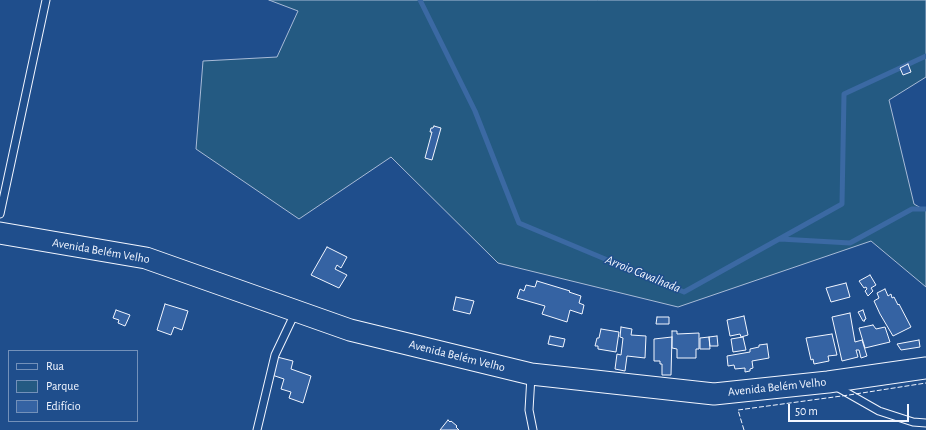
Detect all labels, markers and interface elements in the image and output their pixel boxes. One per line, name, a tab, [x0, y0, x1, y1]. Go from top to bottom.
street label: Avenida Belém Velho	[51, 235, 151, 267]
water label: Arroio Cavalhada	[603, 252, 683, 296]
street label: Avenida Belém Velho	[407, 337, 507, 375]
legend	[8, 350, 138, 422]
text: Rua	[46, 360, 64, 372]
street label: Avenida Belém Velho	[727, 375, 827, 399]
text: Parque	[46, 380, 79, 392]
scale bar	[790, 396, 911, 422]
text: Edifício	[46, 400, 81, 412]
text: 50 m	[795, 405, 818, 417]

